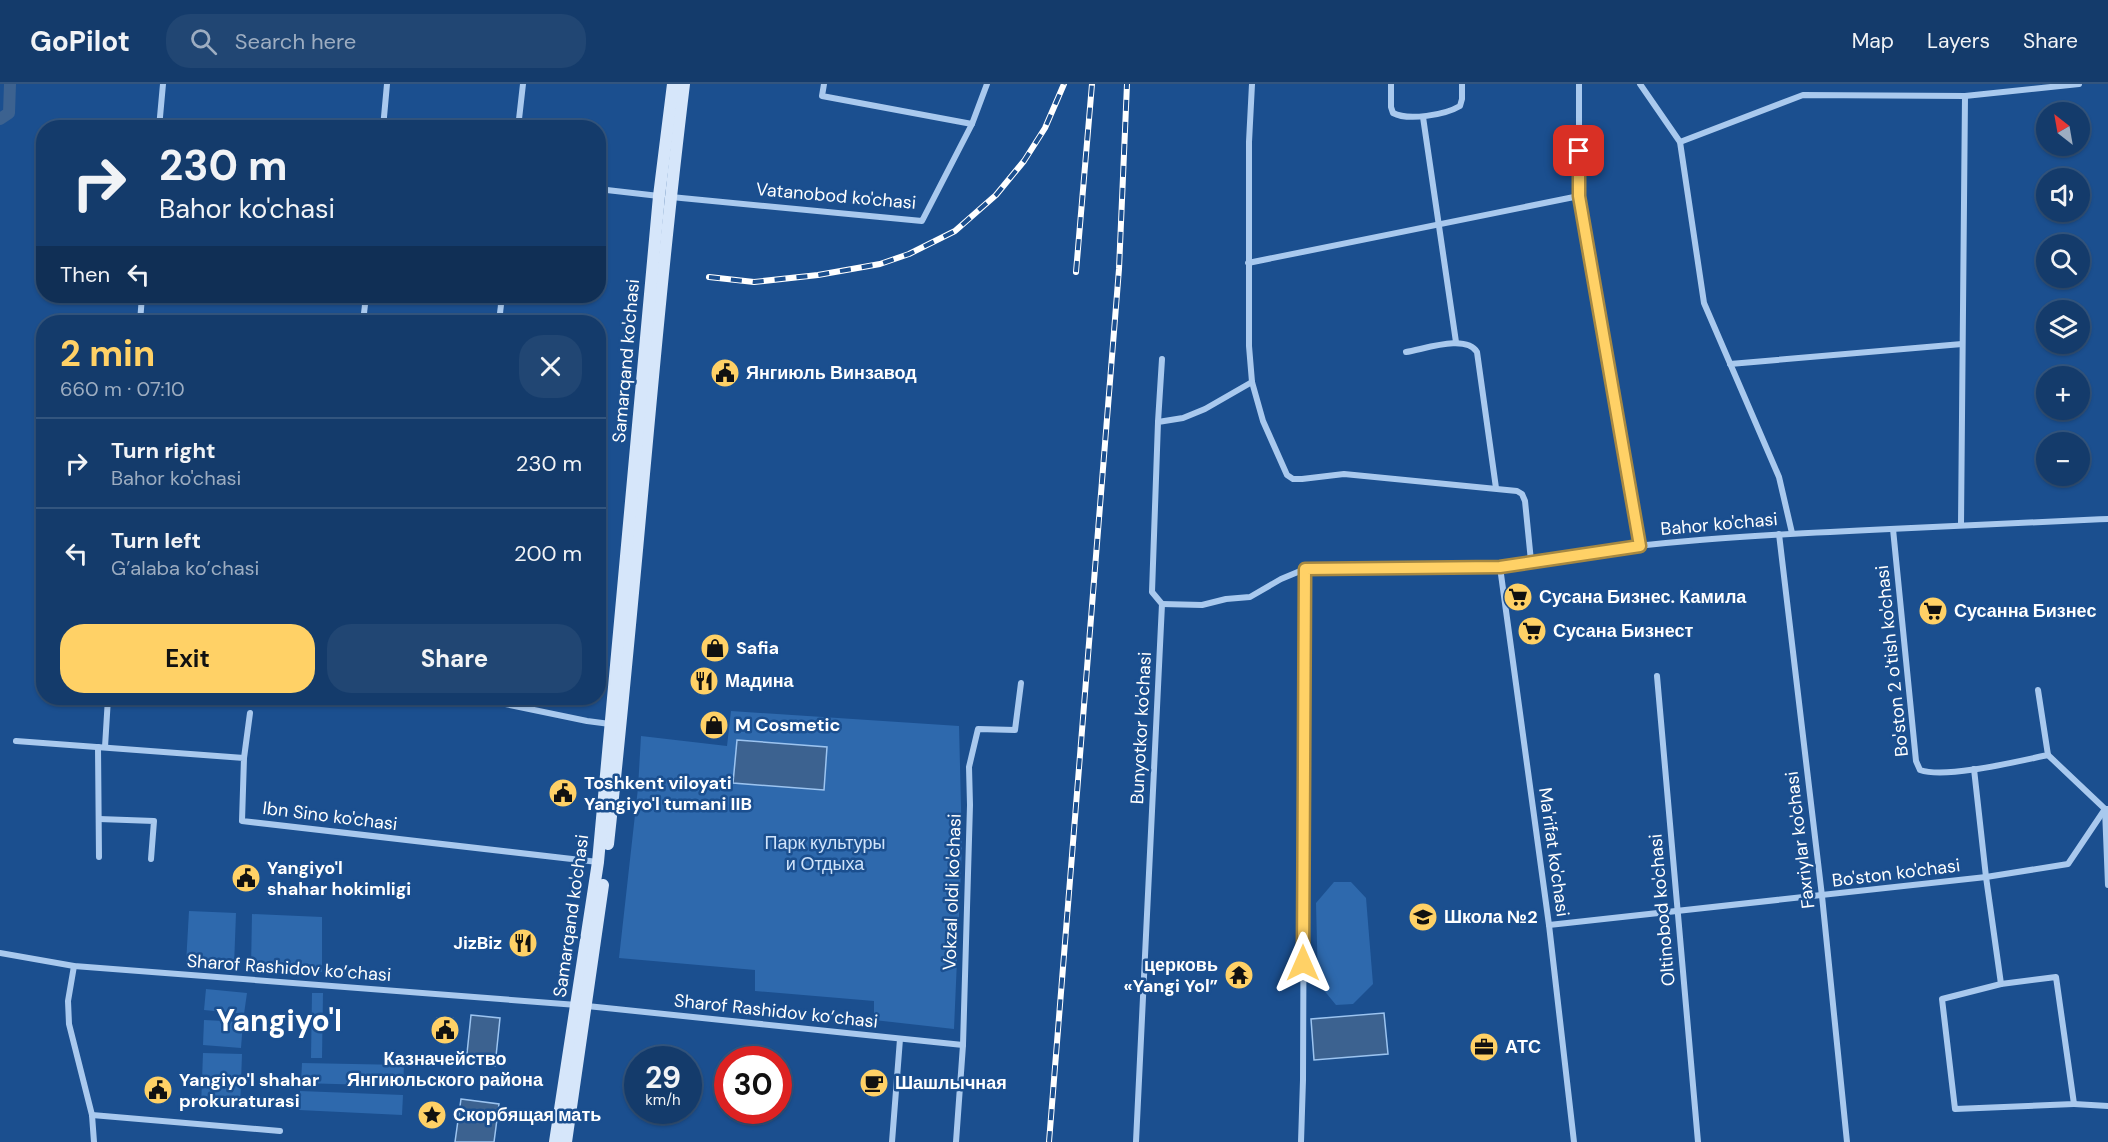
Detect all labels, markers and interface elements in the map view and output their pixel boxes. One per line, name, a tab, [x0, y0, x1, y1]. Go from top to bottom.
search box	[166, 14, 586, 68]
text: GoPilot	[30, 23, 130, 60]
icon: search	[187, 25, 220, 58]
text: Search here	[235, 27, 356, 56]
text: Map	[1852, 27, 1894, 55]
text: Layers	[1927, 27, 1990, 55]
text: Share	[2023, 27, 2078, 55]
north arrow	[2036, 102, 2090, 156]
map controls	[2036, 102, 2090, 486]
pin	[1553, 125, 1604, 176]
icon: arrive	[1562, 134, 1595, 167]
text: 230 m	[159, 138, 288, 193]
icon: right	[60, 144, 138, 222]
button: sound	[2036, 168, 2090, 222]
street label: Vatanobod ko'chasi	[755, 177, 917, 215]
text: Bahor ko'chasi	[159, 191, 335, 226]
button: search	[2036, 234, 2090, 288]
icon: left	[122, 258, 155, 291]
text: Then	[60, 260, 110, 289]
street label: Samarqand ko'chasi	[607, 278, 645, 444]
button: layers	[2036, 300, 2090, 354]
text: 2 min	[60, 330, 155, 377]
button: close	[519, 335, 582, 398]
public building icon: Янгиюль Винзавод	[709, 357, 741, 389]
place label: Янгиюль Винзавод	[746, 361, 917, 385]
button: +	[2036, 366, 2090, 420]
text: 660 m · 07:10	[60, 376, 185, 402]
button: −	[2036, 432, 2090, 486]
text: Turn right	[111, 436, 216, 465]
icon: right	[60, 447, 93, 480]
text: 230 m	[516, 449, 582, 478]
text: Bahor ko'chasi	[111, 465, 241, 491]
street label: Bahor ko'chasi	[1660, 507, 1778, 541]
text: Turn left	[111, 526, 201, 555]
icon: left	[60, 537, 93, 570]
text: 200 m	[514, 539, 582, 568]
text: G’alaba ko’chasi	[111, 555, 259, 581]
street label: Bo'ston 2 o'tish ko'chasi	[1870, 564, 1914, 758]
supermarket icon: Сусана Бизнес. Камила	[1502, 581, 1534, 613]
place label: Сусана Бизнес. Камила	[1539, 585, 1747, 609]
supermarket icon: Сусанна Бизнес	[1917, 595, 1949, 627]
place label: Сусанна Бизнес	[1954, 599, 2096, 623]
supermarket icon: Сусана Бизнест	[1516, 615, 1548, 647]
place label: Сусана Бизнест	[1553, 619, 1694, 643]
button: Exit	[60, 624, 315, 693]
button: Share	[327, 624, 582, 693]
shop icon: Safia	[699, 632, 731, 664]
place label: Safia	[736, 636, 779, 660]
street label: Bunyotkor ko'chasi	[1125, 651, 1157, 805]
restaurant icon: Мадина	[688, 665, 720, 697]
place label: Мадина	[725, 669, 795, 693]
shop icon: M Cosmetic	[698, 709, 730, 741]
place label: M Cosmetic	[735, 713, 840, 737]
street label: Faxriylar ko'chasi	[1780, 770, 1820, 910]
place label: Toshkent viloyati Yangiyo'l tumani IIB	[584, 771, 752, 816]
public building icon: Toshkent viloyati Yangiyo'l tumani IIB	[547, 777, 579, 809]
street label: Ma'rifat ko'chasi	[1533, 786, 1575, 918]
street label: Ibn Sino ko'chasi	[261, 796, 399, 836]
street label: Vokzal oldi ko'chasi	[937, 813, 967, 971]
park label: Парк культуры и Отдыха	[765, 831, 885, 876]
street label: Samarqand ko'chasi	[548, 833, 594, 999]
street label: Oltinobod ko'chasi	[1643, 833, 1681, 987]
street label: Bo'ston ko'chasi	[1830, 853, 1962, 893]
place label: Yangiyo'l shahar hokimligi	[267, 856, 411, 901]
public building icon: Yangiyo'l shahar hokimligi	[230, 862, 262, 894]
school or university icon: Школа №2	[1407, 901, 1439, 933]
place label: Школа №2	[1444, 905, 1538, 929]
restaurant icon: JizBiz	[507, 927, 539, 959]
place label: JizBiz	[453, 931, 502, 955]
position arrow	[1271, 931, 1335, 995]
street label: Sharof Rashidov ko’chasi	[186, 949, 392, 987]
place label: церковь «Yangi Yol”	[1124, 953, 1218, 998]
temple icon: церковь «Yangi Yol”	[1223, 959, 1255, 991]
street label: Sharof Rashidov ko’chasi	[673, 988, 879, 1034]
district label: Yangiyo'l	[216, 1001, 342, 1040]
public building icon: Казначейство Янгиюльского района	[429, 1014, 461, 1046]
office icon: АТС	[1468, 1031, 1500, 1063]
place label: АТС	[1505, 1035, 1541, 1059]
speed limit sign: 30	[714, 1046, 792, 1124]
place label: Казначейство Янгиюльского района	[347, 1047, 544, 1092]
text: 29	[645, 1058, 681, 1097]
cafe icon: Шашлычная	[858, 1067, 890, 1099]
place label: Yangiyo'l shahar prokuraturasi	[179, 1068, 319, 1113]
place label: Шашлычная	[895, 1071, 1007, 1095]
public building icon: Yangiyo'l shahar prokuraturasi	[142, 1074, 174, 1106]
text: km/h	[645, 1090, 681, 1110]
place icon: Скорбящая мать	[416, 1099, 448, 1131]
place label: Скорбящая мать	[453, 1103, 601, 1127]

